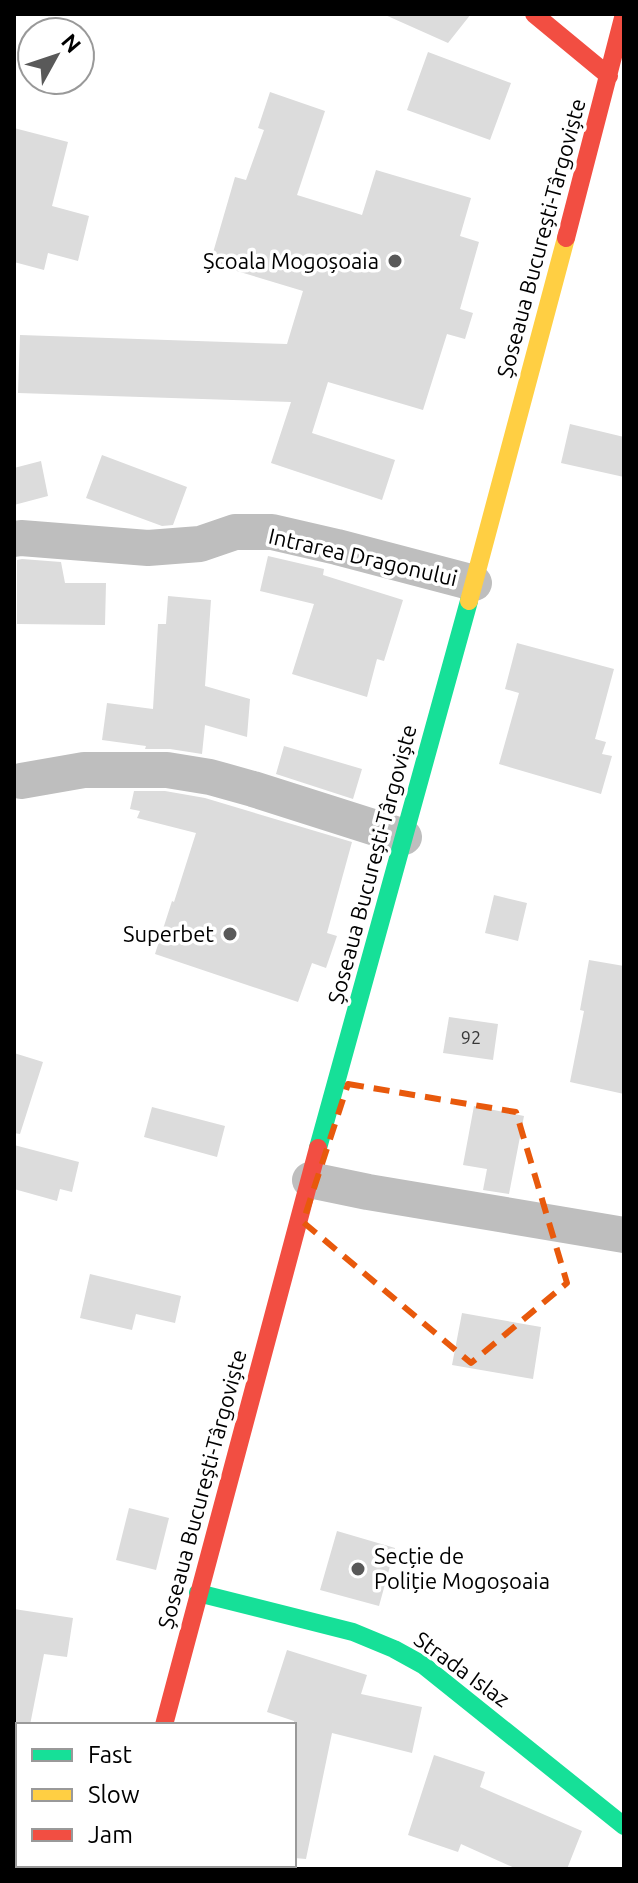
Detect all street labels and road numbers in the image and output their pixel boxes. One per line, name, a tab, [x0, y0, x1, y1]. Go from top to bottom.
street label: Șoseaua București-Târgoviște	[491, 96, 590, 380]
street label: Intrarea Dragonului	[266, 523, 460, 590]
street label: Șoseaua București-Târgoviște	[322, 722, 421, 1006]
street label: Șoseaua București-Târgoviște	[152, 1347, 251, 1631]
street label: Strada Islaz	[410, 1626, 515, 1711]

